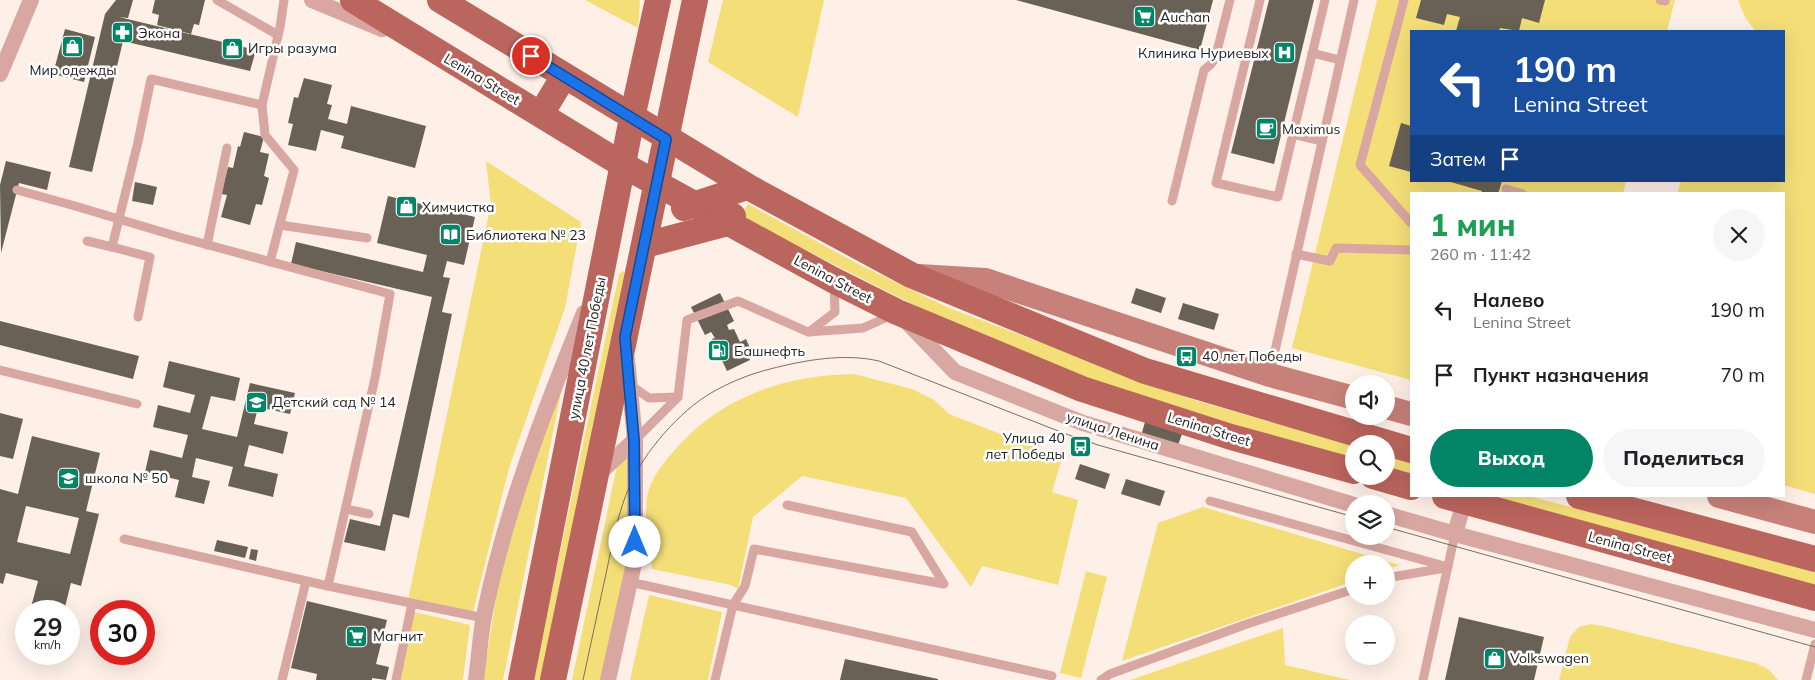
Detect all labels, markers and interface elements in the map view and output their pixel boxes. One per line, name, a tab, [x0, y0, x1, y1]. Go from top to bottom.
supermarket icon: Auchan	[1132, 5, 1156, 29]
place label: Auchan	[1160, 8, 1210, 26]
pharmacy icon: Экона	[110, 21, 134, 45]
place label: Экона	[138, 24, 180, 42]
shop icon: Мир одежды	[61, 35, 85, 59]
pin	[510, 35, 552, 77]
shop icon: Игры разума	[220, 36, 244, 60]
place label: Игры разума	[248, 39, 337, 57]
hospital icon: Клиника Нуриевых	[1273, 41, 1297, 65]
icon: arrive	[517, 42, 545, 70]
place label: Клиника Нуриевых	[1138, 44, 1269, 62]
text: 190 m	[1513, 47, 1617, 91]
street label: Lenina Street	[441, 49, 523, 109]
icon: left	[1430, 50, 1495, 115]
place label: Мир одежды	[29, 61, 117, 79]
text: Lenina Street	[1513, 90, 1648, 118]
cafe icon: Maximus	[1254, 117, 1278, 141]
place label: Maximus	[1282, 120, 1341, 138]
icon: arrive	[1496, 145, 1524, 173]
text: Затем	[1430, 147, 1486, 171]
shop icon: Химчистка	[394, 195, 418, 219]
place label: Химчистка	[422, 198, 495, 216]
text: 1 мин	[1430, 206, 1516, 244]
button: close	[1713, 209, 1765, 261]
library icon: Библиотека № 23	[438, 223, 462, 247]
place label: Библиотека № 23	[466, 226, 586, 244]
text: 260 m · 11:42	[1430, 244, 1531, 264]
street label: Lenina Street	[791, 251, 875, 307]
street label: улица 40 лет Победы	[564, 275, 610, 421]
text: Налево	[1473, 288, 1545, 312]
icon: left	[1430, 296, 1458, 324]
text: 190 m	[1709, 298, 1765, 322]
text: Lenina Street	[1473, 312, 1571, 332]
fuel station icon: Башнефть	[706, 339, 730, 363]
place label: Башнефть	[734, 342, 805, 360]
bus stop icon: 40 лет Победы	[1174, 344, 1198, 368]
place label: 40 лет Победы	[1202, 347, 1302, 365]
icon: arrive	[1430, 361, 1458, 389]
text: Пункт назначения	[1473, 363, 1649, 387]
text: 70 m	[1721, 363, 1765, 387]
map controls	[1345, 375, 1395, 665]
button: sound	[1345, 375, 1395, 425]
school or university icon: Детский сад № 14	[244, 390, 268, 414]
place label: Детский сад № 14	[272, 393, 396, 411]
street label: улица Ленина	[1064, 408, 1162, 454]
street label: Lenina Street	[1165, 408, 1253, 450]
place label: Улица 40 лет Победы	[985, 429, 1065, 463]
button: Выход	[1430, 429, 1593, 487]
button: Поделиться	[1603, 429, 1765, 487]
bus stop icon: Улица 40 лет Победы	[1069, 434, 1093, 458]
button: search	[1345, 435, 1395, 485]
school or university icon: школа № 50	[57, 466, 81, 490]
place label: школа № 50	[85, 469, 168, 487]
button: layers	[1345, 495, 1395, 545]
position arrow	[608, 515, 660, 567]
street label: Lenina Street	[1586, 527, 1674, 567]
button: +	[1345, 555, 1395, 605]
speed limit sign: 30	[90, 600, 155, 665]
text: 29	[32, 611, 63, 642]
button: −	[1345, 615, 1395, 665]
supermarket icon: Магнит	[345, 624, 369, 648]
place label: Магнит	[373, 627, 423, 645]
text: km/h	[34, 637, 61, 652]
shop icon: Volkswagen	[1482, 646, 1506, 670]
place label: Volkswagen	[1510, 649, 1589, 667]

